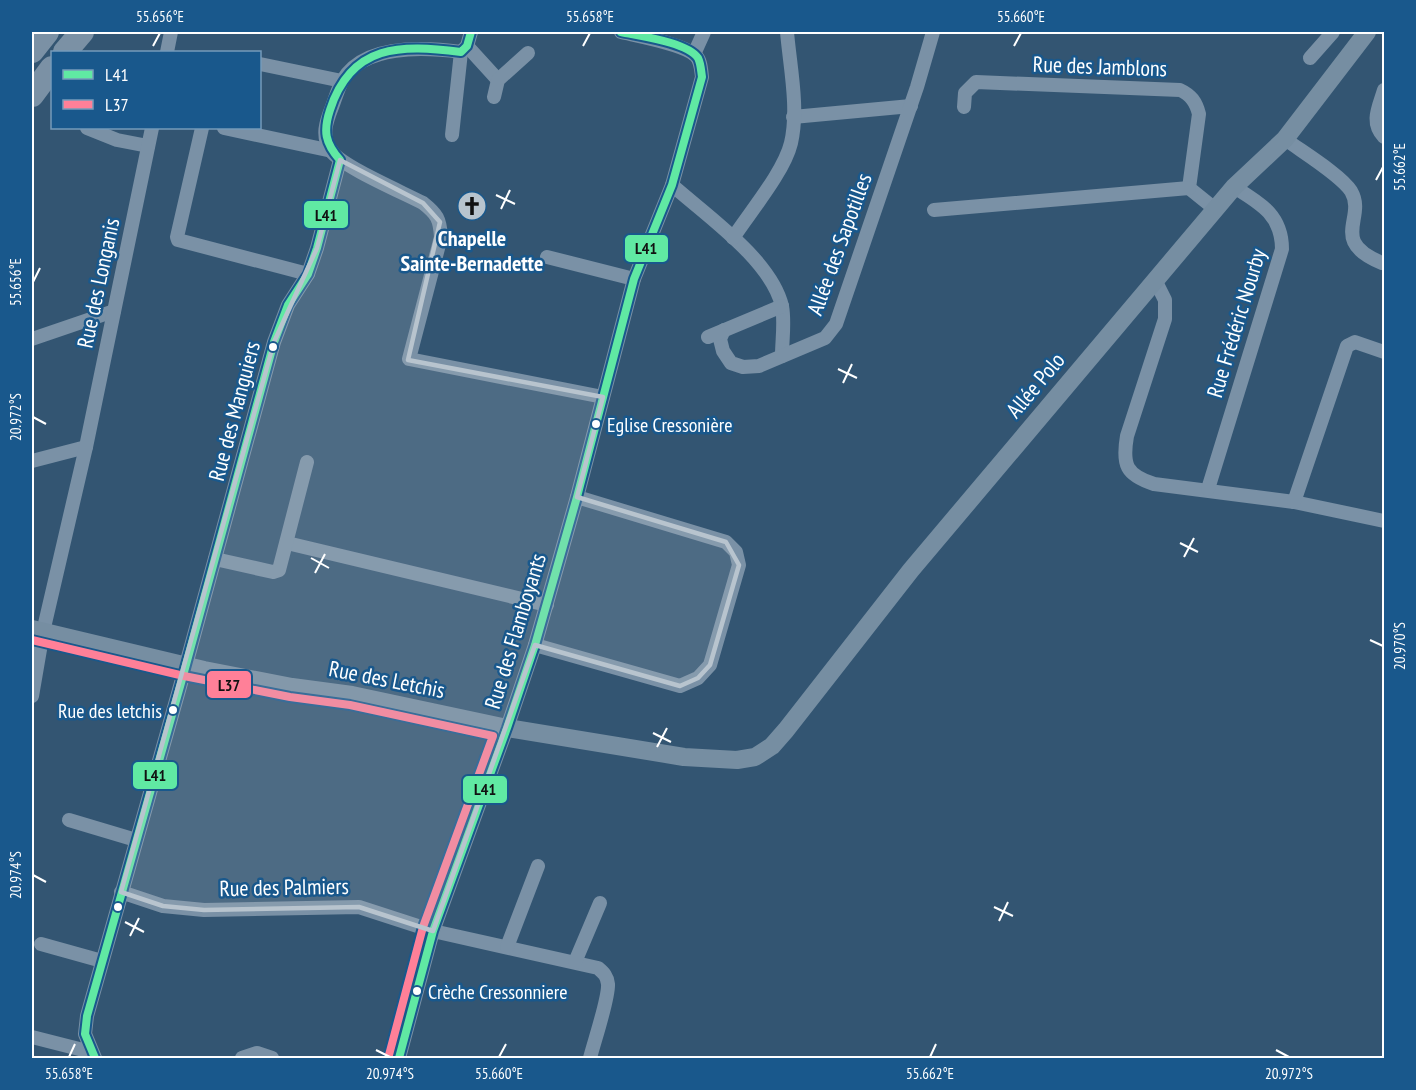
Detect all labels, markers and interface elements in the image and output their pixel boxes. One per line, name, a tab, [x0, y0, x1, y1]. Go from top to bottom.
text: 55.656°E	[136, 7, 184, 26]
text: 55.658°E	[566, 7, 614, 26]
text: 55.660°E	[997, 7, 1045, 26]
street label: Rue des Jamblons	[1032, 50, 1168, 82]
legend	[51, 51, 261, 129]
text: L41	[105, 63, 129, 86]
text: L37	[105, 93, 129, 116]
text: 55.662°E	[1390, 143, 1409, 191]
street label: Allée des Sapotilles	[800, 169, 878, 319]
church icon: Chapelle Sainte-Bernadette	[456, 190, 488, 222]
line badge: L41	[303, 200, 349, 229]
text: L41	[315, 205, 337, 225]
street label: Rue des Longanis	[71, 215, 125, 351]
place label: Chapelle Sainte-Bernadette	[401, 224, 543, 277]
line badge: L41	[624, 234, 669, 263]
text: L41	[635, 238, 657, 258]
street label: Rue Frédéric Nourby	[1200, 245, 1272, 401]
text: 55.656°E	[6, 258, 25, 306]
street label: Rue des Manguiers	[202, 338, 266, 484]
unlabelled marker	[267, 341, 279, 353]
street label: Allée Polo	[1000, 347, 1070, 423]
text: 20.972°S	[6, 393, 25, 441]
place label: Eglise Cressonière	[607, 412, 732, 438]
marker: Eglise Cressonière	[590, 418, 602, 430]
street label: Rue des Flamboyants	[478, 550, 552, 712]
text: 20.970°S	[1390, 622, 1409, 670]
street label: Rue des Letchis	[327, 654, 447, 704]
line badge: L37	[206, 670, 252, 699]
text: L37	[218, 675, 240, 695]
place label: Rue des letchis	[58, 698, 162, 724]
marker: Rue des letchis	[167, 704, 179, 716]
line badge: L41	[132, 761, 178, 790]
text: L41	[144, 765, 166, 785]
line badge: L41	[462, 775, 508, 804]
text: L41	[474, 779, 496, 799]
text: 20.974°S	[6, 851, 25, 899]
street label: Rue des Palmiers	[219, 872, 349, 902]
unlabelled marker	[112, 901, 124, 913]
place label: Crèche Cressonniere	[428, 979, 568, 1005]
marker: Crèche Cressonniere	[411, 985, 423, 997]
text: 55.658°E	[45, 1064, 93, 1083]
text: 20.974°S	[366, 1064, 414, 1083]
text: 55.660°E	[475, 1064, 523, 1083]
text: 55.662°E	[906, 1064, 954, 1083]
text: 20.972°S	[1265, 1064, 1313, 1083]

